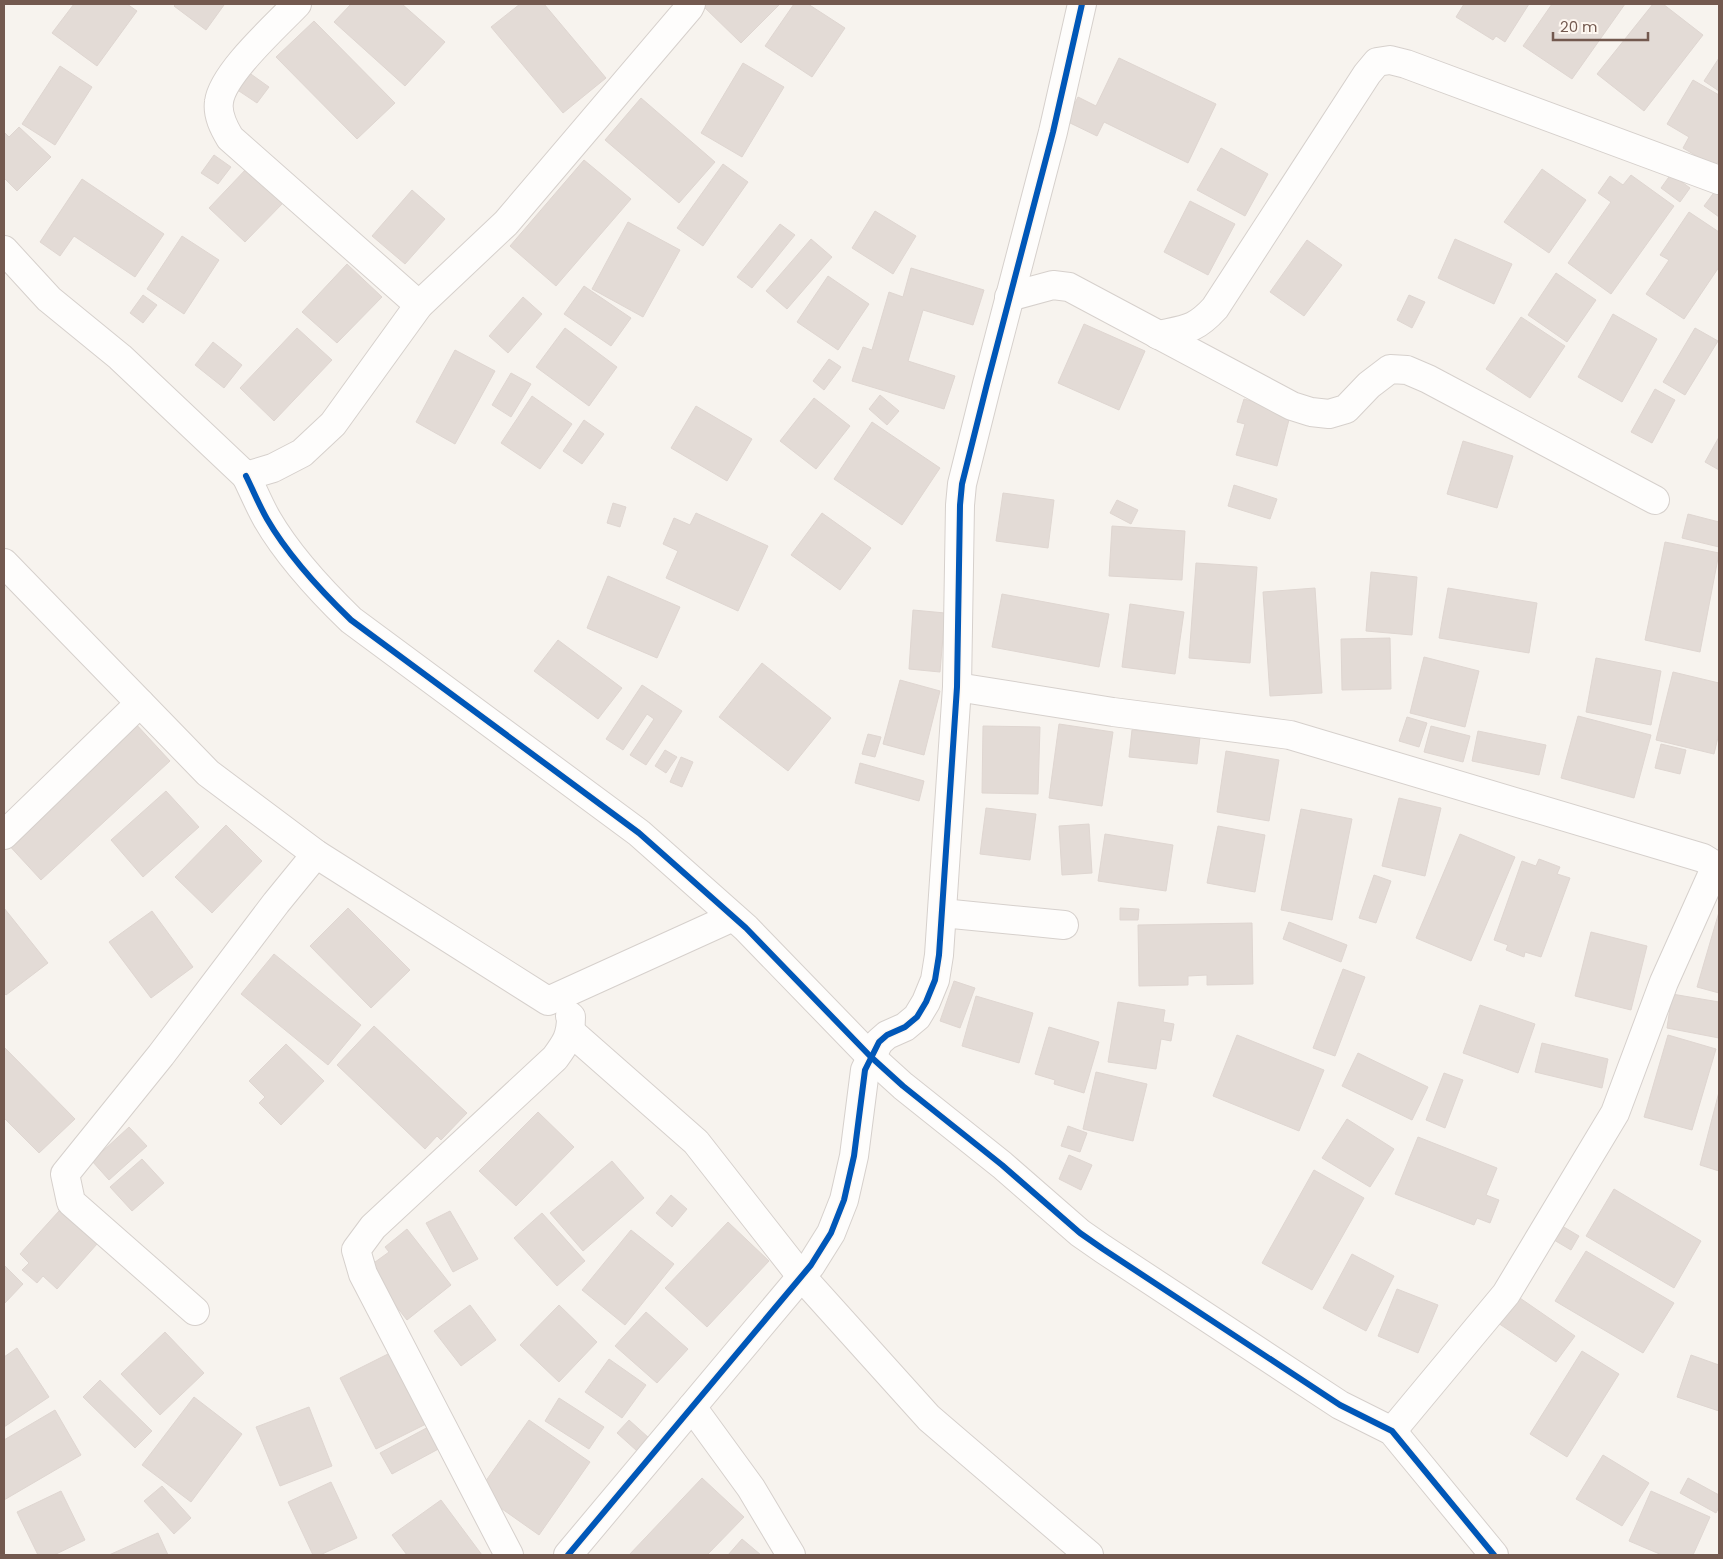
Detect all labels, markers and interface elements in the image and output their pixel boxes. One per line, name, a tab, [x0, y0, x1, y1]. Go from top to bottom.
scale bar	[1553, 10, 1648, 42]
text: 20 m	[1560, 16, 1598, 37]

